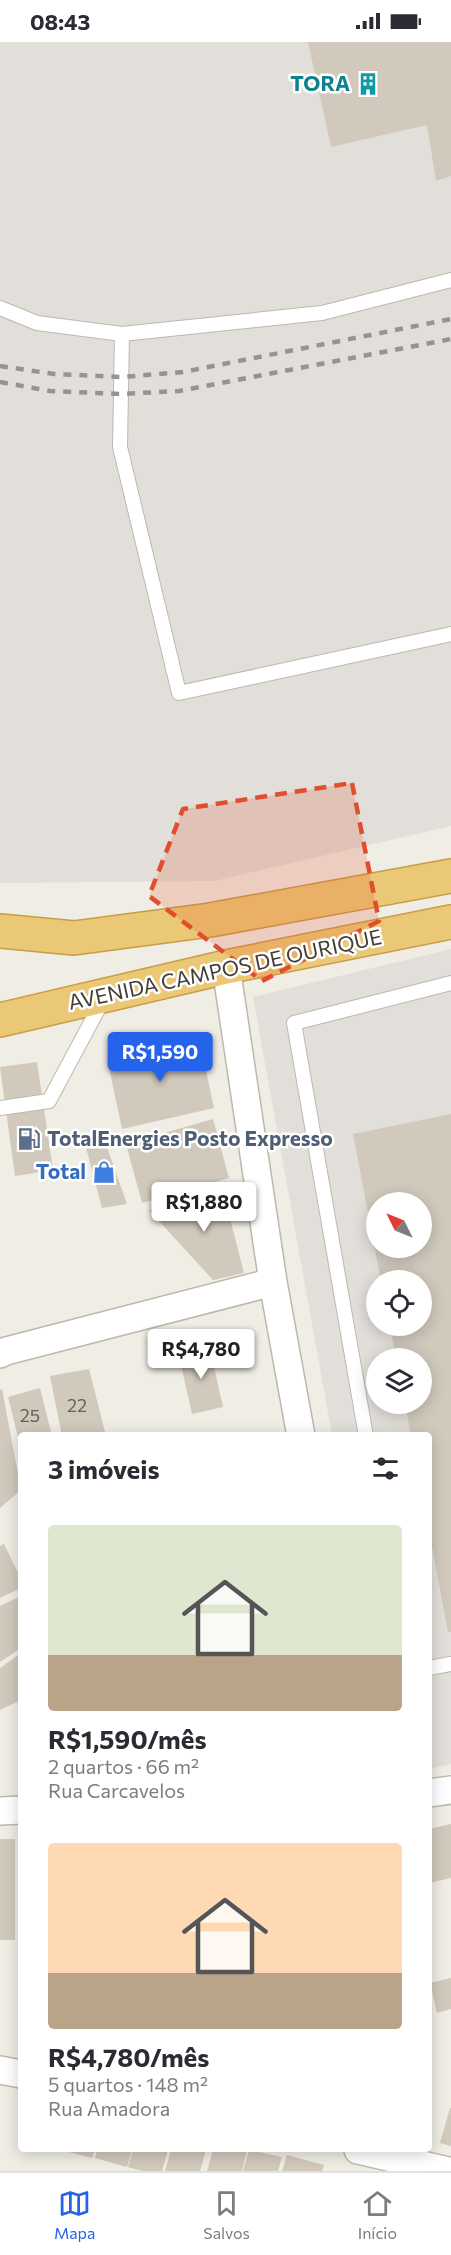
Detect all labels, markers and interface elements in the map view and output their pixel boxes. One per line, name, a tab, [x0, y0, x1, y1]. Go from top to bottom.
text: 08:43	[30, 8, 90, 35]
place label: TORA	[290, 70, 350, 95]
building icon: TORA	[355, 71, 381, 97]
street label: AVENIDA CAMPOS DE OURIQUE	[66, 923, 384, 1014]
pin: R$1,590	[105, 1032, 215, 1083]
text: R$1,590	[122, 1039, 198, 1063]
place label: TotalEnergies Posto Expresso	[47, 1125, 333, 1150]
fuel station icon: TotalEnergies Posto Expresso	[16, 1126, 42, 1152]
place label: Total	[36, 1158, 86, 1183]
shop icon: Total	[91, 1159, 117, 1185]
pin: R$1,880	[149, 1182, 259, 1233]
text: R$1,880	[165, 1189, 243, 1213]
north arrow	[366, 1192, 432, 1258]
map controls	[366, 1192, 432, 1414]
button: locate	[366, 1270, 432, 1336]
pin: R$4,780	[146, 1329, 256, 1380]
text: R$4,780	[162, 1336, 240, 1360]
button: layers	[366, 1348, 432, 1414]
house number: 22	[67, 1394, 87, 1416]
house number: 25	[20, 1404, 40, 1426]
icon: filters	[369, 1452, 402, 1485]
text: 3 imóveis	[48, 1453, 160, 1484]
icon: home	[171, 1564, 279, 1672]
text: R$1,590/mês	[48, 1723, 207, 1754]
text: 2 quartos · 66 m²	[48, 1754, 199, 1778]
text: Rua Carcavelos	[48, 1778, 185, 1802]
icon: home	[171, 1882, 279, 1990]
text: R$4,780/mês	[48, 2041, 209, 2072]
text: 5 quartos · 148 m²	[48, 2072, 208, 2096]
text: Rua Amadora	[48, 2096, 170, 2120]
tab: Mapa	[54, 2187, 95, 2242]
tab: Salvos	[203, 2187, 250, 2242]
tab: Início	[358, 2187, 397, 2242]

